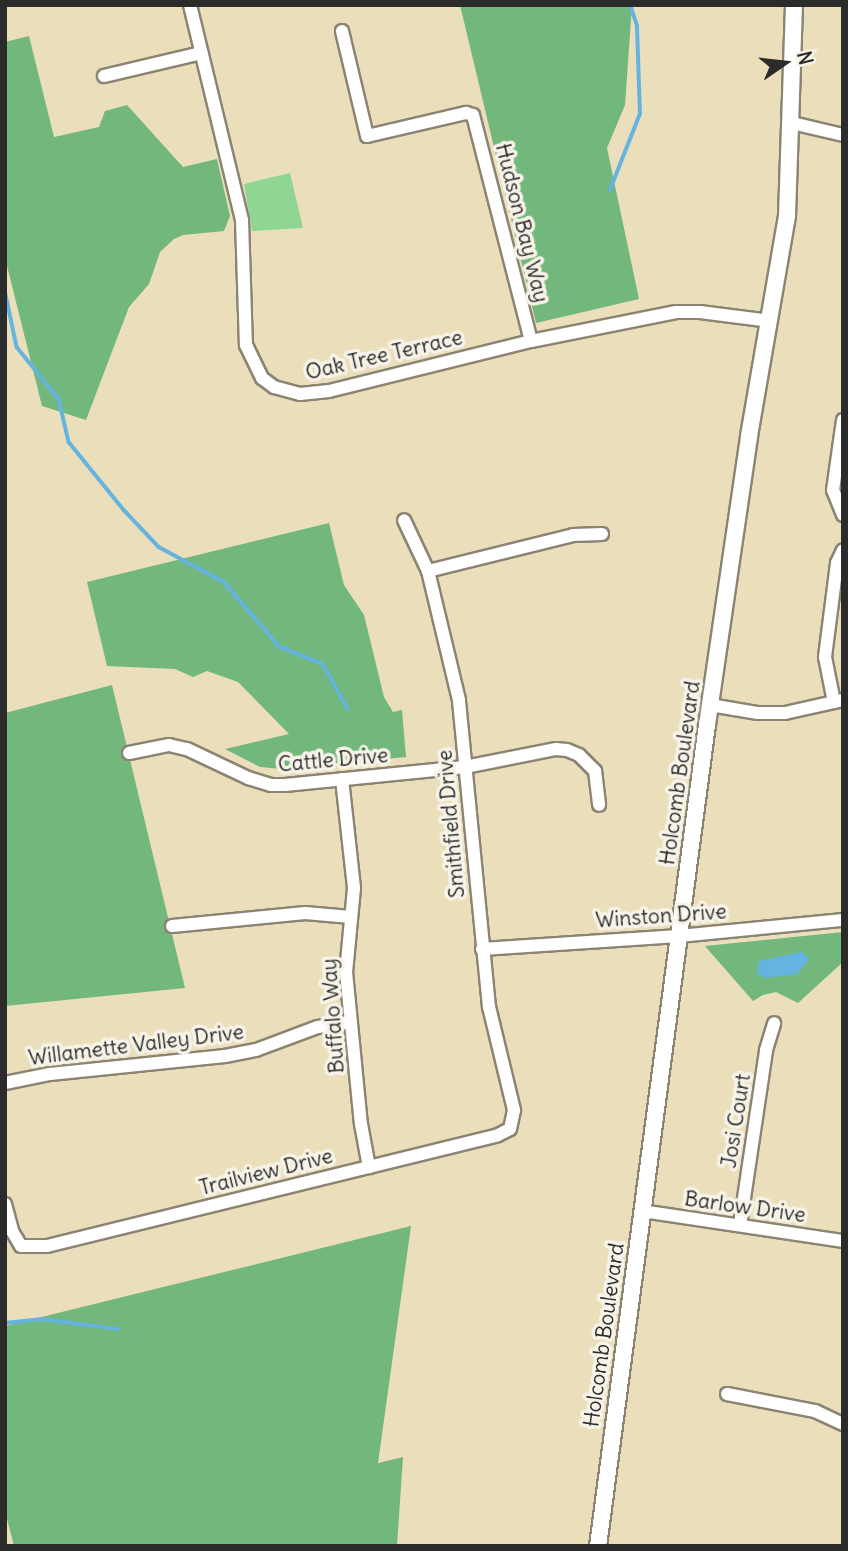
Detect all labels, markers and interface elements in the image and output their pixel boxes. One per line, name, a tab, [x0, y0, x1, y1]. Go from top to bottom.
north arrow	[750, 28, 820, 98]
text: N	[792, 49, 819, 67]
street label: Hudson Bay Way	[490, 141, 554, 305]
street label: Oak Tree Terrace	[303, 325, 465, 385]
street label: Holcomb Boulevard	[655, 679, 705, 867]
street label: Cattle Drive	[277, 743, 389, 777]
street label: Smithfield Drive	[432, 749, 470, 899]
street label: Winston Drive	[595, 899, 727, 933]
street label: Buffalo Way	[316, 958, 350, 1074]
street label: Willamette Valley Drive	[27, 1019, 245, 1071]
street label: Josi Court	[716, 1072, 756, 1170]
street label: Trailview Drive	[197, 1143, 335, 1201]
street label: Barlow Drive	[683, 1186, 807, 1228]
street label: Holcomb Boulevard	[579, 1241, 629, 1429]

